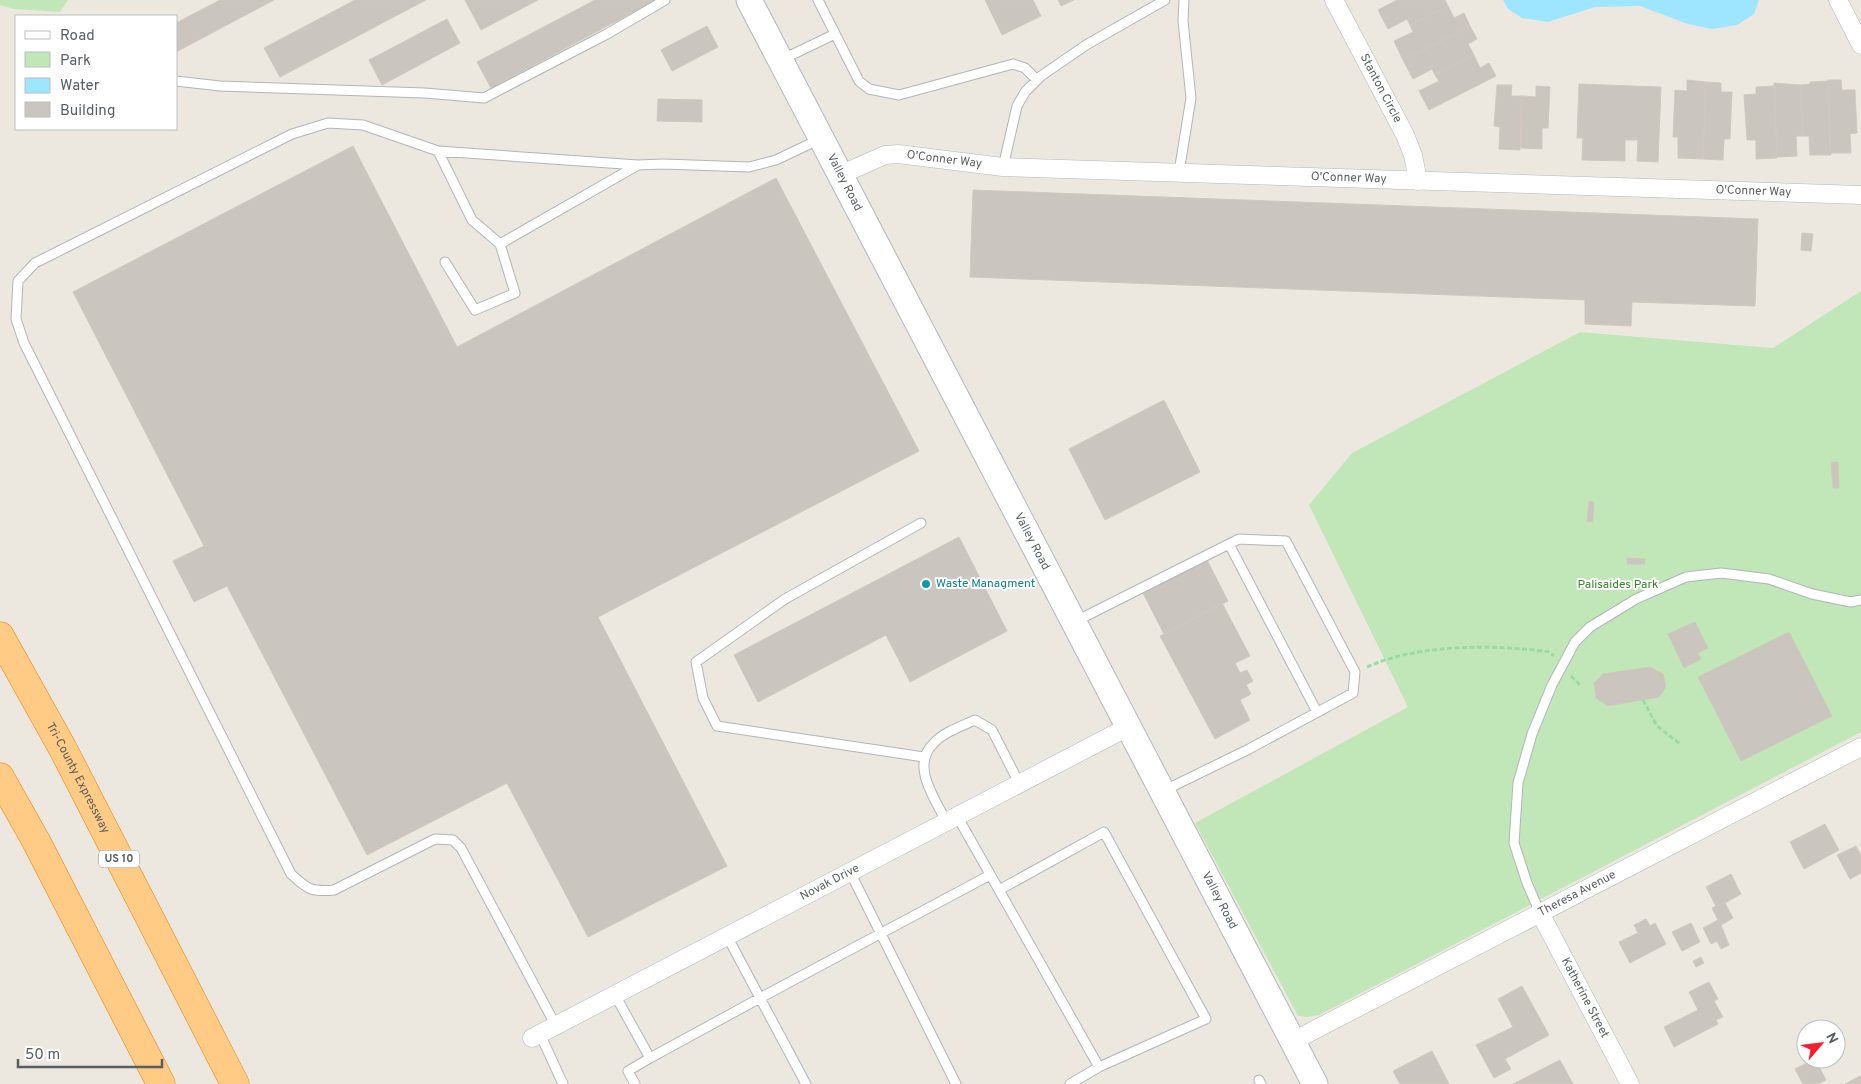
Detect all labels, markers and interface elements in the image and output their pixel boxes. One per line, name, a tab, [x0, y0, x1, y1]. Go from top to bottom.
legend	[15, 15, 178, 130]
text: Road	[60, 27, 95, 46]
street label: Stanton Circle	[1356, 51, 1405, 126]
text: Park	[60, 52, 91, 71]
text: Water	[60, 77, 100, 96]
text: Building	[60, 102, 115, 121]
street label: O'Conner Way	[906, 147, 983, 172]
street label: Valley Road	[823, 151, 866, 214]
street label: O'Conner Way	[1311, 169, 1387, 188]
street label: O'Conner Way	[1715, 182, 1792, 201]
street label: Valley Road	[1010, 510, 1053, 573]
place label: Waste Managment	[936, 576, 1035, 592]
park label: Palisaides Park	[1578, 577, 1659, 593]
marker: Waste Managment	[920, 578, 932, 590]
street label: Tri-County Expressway	[42, 720, 113, 836]
road number: US 10	[99, 851, 139, 868]
street label: Novak Drive	[797, 860, 862, 905]
street label: Theresa Avenue	[1536, 867, 1619, 921]
street label: Valley Road	[1198, 869, 1241, 932]
street label: Katherine Street	[1557, 955, 1612, 1041]
north arrow	[1796, 1019, 1846, 1069]
text: N	[1821, 1030, 1841, 1047]
scale bar	[18, 1036, 161, 1068]
text: 50 m	[25, 1046, 60, 1065]

